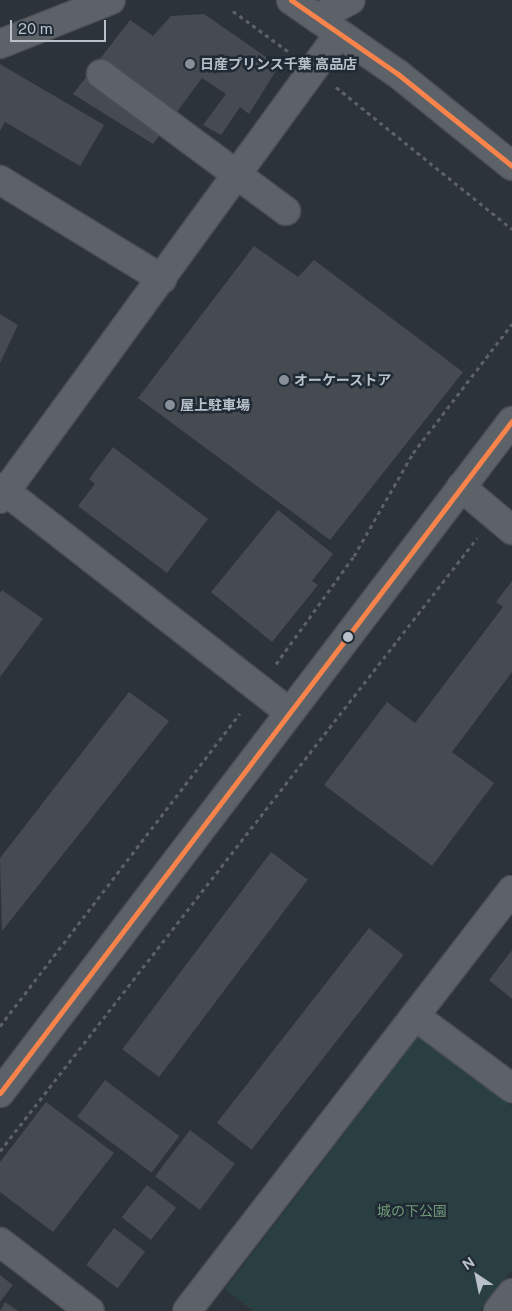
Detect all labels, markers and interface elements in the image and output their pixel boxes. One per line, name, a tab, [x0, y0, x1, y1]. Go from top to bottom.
scale bar	[12, 10, 109, 42]
text: 20 m	[18, 20, 53, 37]
place label: 日産プリンス千葉 高品店	[200, 56, 357, 72]
marker: 日産プリンス千葉 高品店	[184, 58, 196, 70]
place label: オーケーストア	[294, 372, 392, 388]
marker: オーケーストア	[278, 374, 290, 386]
place label: 屋上駐車場	[180, 397, 250, 413]
marker: 屋上駐車場	[164, 399, 176, 411]
unlabelled marker	[343, 632, 353, 642]
park label: 城の下公園	[377, 1203, 447, 1219]
north arrow	[452, 1251, 502, 1301]
text: N	[460, 1254, 478, 1273]

